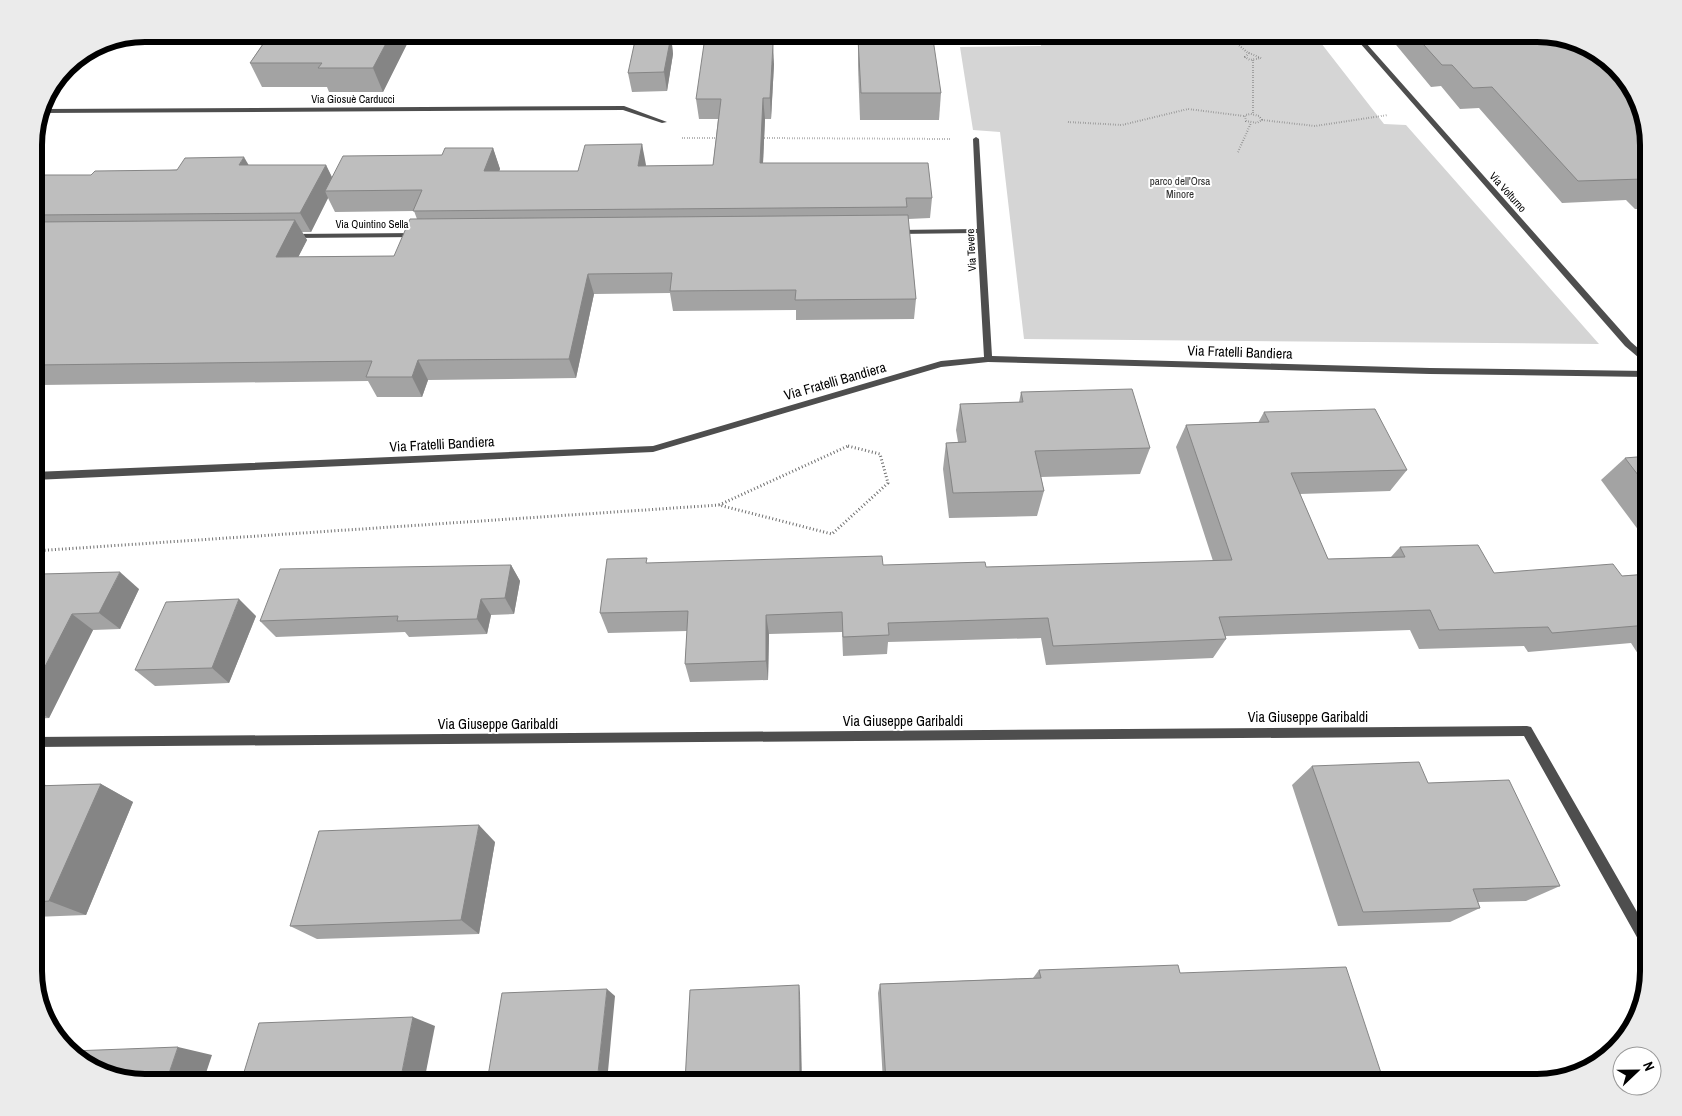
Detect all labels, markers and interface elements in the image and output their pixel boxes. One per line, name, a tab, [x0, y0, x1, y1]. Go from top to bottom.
street label: Via Giosuè Carducci	[311, 92, 395, 106]
street label: Via Volturno	[1486, 169, 1530, 215]
park label: parco dell'Orsa Minore	[1150, 174, 1210, 201]
street label: Via Quintino Sella	[335, 217, 409, 231]
street label: Via Tevere	[963, 228, 979, 272]
street label: Via Fratelli Bandiera	[1187, 341, 1293, 363]
street label: Via Fratelli Bandiera	[782, 358, 889, 404]
street label: Via Fratelli Bandiera	[389, 432, 496, 456]
street label: Via Giuseppe Garibaldi	[1248, 708, 1368, 726]
street label: Via Giuseppe Garibaldi	[843, 712, 963, 730]
street label: Via Giuseppe Garibaldi	[438, 715, 558, 733]
north arrow	[1612, 1046, 1662, 1096]
text: N	[1639, 1059, 1659, 1073]

